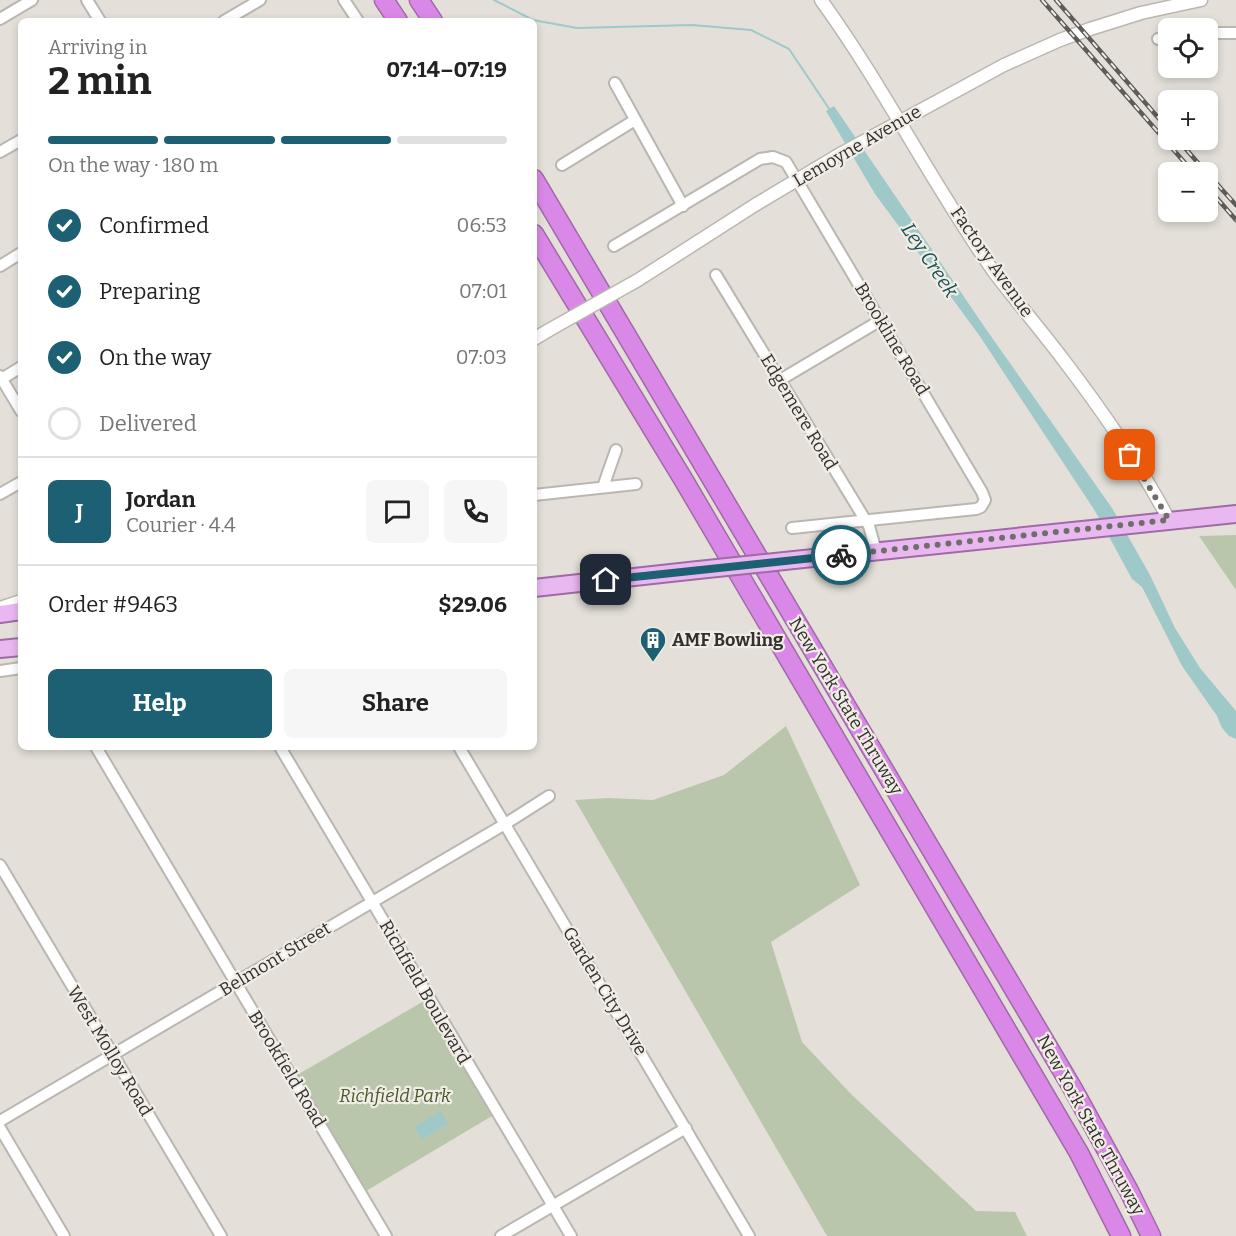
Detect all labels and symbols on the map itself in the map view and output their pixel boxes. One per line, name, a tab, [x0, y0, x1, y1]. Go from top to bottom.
street label: Lemoyne Avenue	[789, 100, 925, 192]
street label: Factory Avenue	[946, 203, 1038, 321]
water label: Ley Creek	[896, 218, 964, 302]
street label: Brookline Road	[850, 279, 934, 399]
street label: Edgemere Road	[756, 350, 842, 474]
pin	[1104, 429, 1155, 480]
courier	[811, 525, 871, 585]
pin	[580, 554, 631, 605]
street label: New York State Thruway	[784, 613, 908, 799]
building icon: AMF Bowling	[638, 625, 668, 663]
place label: AMF Bowling	[672, 629, 784, 651]
street label: Richfield Boulevard	[375, 916, 475, 1068]
street label: Belmont Street	[215, 917, 335, 1001]
street label: Garden City Drive	[558, 923, 652, 1059]
street label: West Molloy Road	[63, 982, 158, 1120]
street label: Brookfield Road	[243, 1006, 331, 1132]
street label: New York State Thruway	[1032, 1031, 1150, 1220]
park label: Richfield Park	[339, 1085, 451, 1107]

